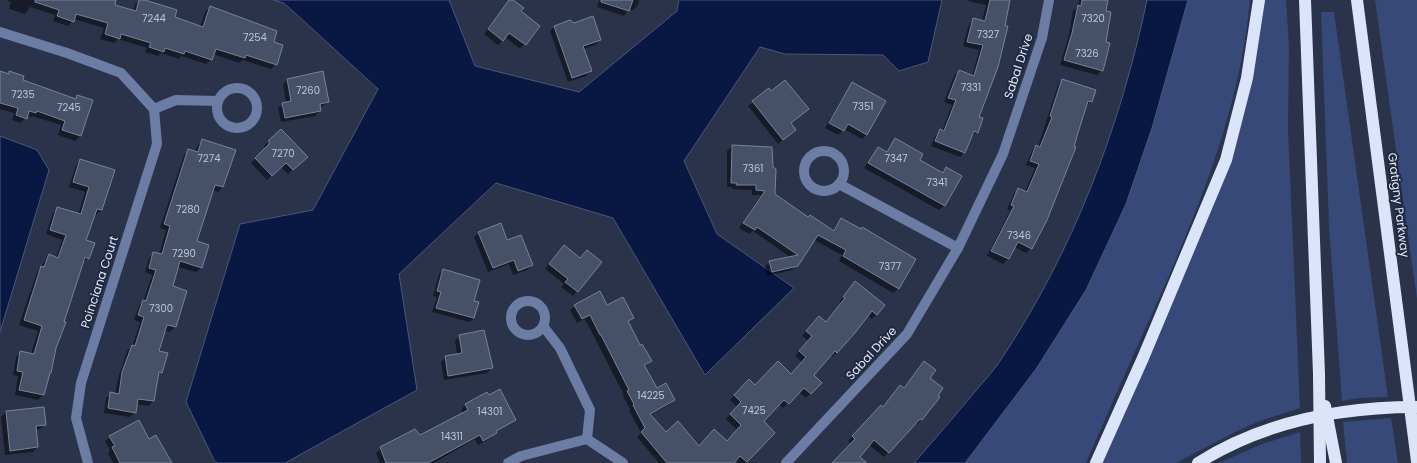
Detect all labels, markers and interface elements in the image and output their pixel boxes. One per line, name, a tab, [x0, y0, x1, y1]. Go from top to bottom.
house number: 7244	[142, 11, 166, 26]
house number: 7320	[1081, 11, 1105, 26]
house number: 7327	[977, 27, 1000, 42]
house number: 7254	[243, 30, 267, 45]
street label: Sabal Drive	[999, 31, 1037, 101]
house number: 7326	[1075, 46, 1099, 61]
house number: 7331	[961, 80, 981, 95]
house number: 7260	[296, 83, 320, 98]
house number: 7235	[11, 87, 35, 102]
house number: 7351	[853, 99, 873, 114]
house number: 7245	[57, 100, 81, 115]
house number: 7270	[272, 146, 294, 161]
house number: 7274	[198, 151, 220, 166]
house number: 7347	[884, 151, 908, 166]
street label: Gratigny Parkway	[1384, 152, 1414, 259]
house number: 7361	[743, 161, 763, 176]
house number: 7341	[927, 175, 947, 190]
house number: 7280	[176, 202, 200, 217]
house number: 7346	[1007, 228, 1031, 243]
street label: Poinciana Court	[76, 234, 122, 330]
house number: 7290	[172, 246, 196, 261]
house number: 7377	[879, 259, 902, 274]
house number: 7300	[149, 301, 173, 316]
street label: Sabal Drive	[842, 322, 900, 384]
house number: 14225	[637, 388, 665, 403]
house number: 7425	[742, 403, 766, 418]
house number: 14301	[478, 404, 502, 419]
house number: 14311	[441, 429, 463, 444]

